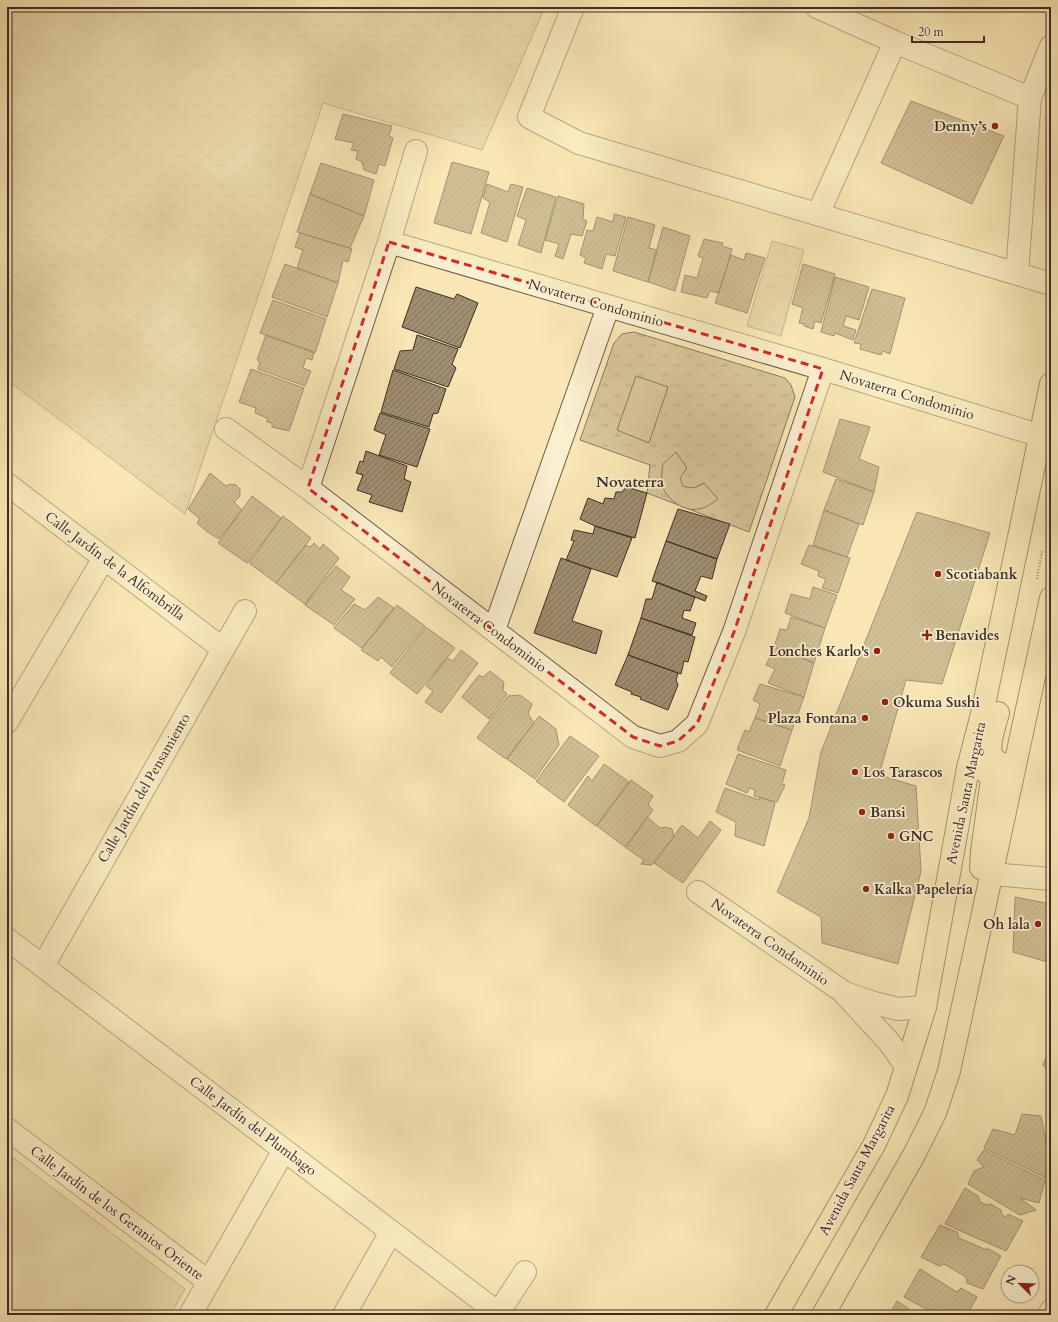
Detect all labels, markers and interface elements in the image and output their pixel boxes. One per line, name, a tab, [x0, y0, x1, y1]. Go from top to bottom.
scale bar	[912, 18, 984, 44]
text: 20 m	[918, 24, 945, 40]
place label: Denny’s	[934, 117, 987, 136]
marker: Denny’s	[990, 121, 1000, 131]
street label: Novaterra Condominio	[526, 275, 666, 332]
street label: Novaterra Condominio	[837, 365, 977, 425]
district label: Novaterra	[596, 472, 665, 492]
street label: Calle Jardín de la Alfombrilla	[41, 507, 189, 625]
place label: Scotiabank	[946, 565, 1018, 584]
marker: Scotiabank	[933, 569, 943, 579]
street label: Novaterra Condominio	[427, 577, 551, 677]
place label: Benavides	[935, 626, 999, 645]
marker: Benavides	[922, 630, 932, 640]
place label: Lonches Karlo's	[769, 642, 869, 661]
marker: Lonches Karlo's	[872, 646, 882, 656]
place label: Okuma Sushi	[893, 693, 981, 712]
marker: Okuma Sushi	[880, 697, 890, 707]
street label: Calle Jardín del Pensamiento	[93, 709, 195, 866]
place label: Plaza Fontana	[768, 709, 857, 728]
marker: Plaza Fontana	[860, 713, 870, 723]
street label: Avenida Santa Margarita	[942, 720, 990, 866]
place label: Los Tarascos	[863, 763, 943, 782]
marker: Los Tarascos	[850, 767, 860, 777]
place label: Bansi	[870, 803, 906, 822]
marker: Bansi	[857, 807, 867, 817]
place label: GNC	[899, 827, 934, 846]
marker: GNC	[886, 831, 896, 841]
place label: Kalka Papelería	[874, 880, 973, 899]
marker: Kalka Papelería	[861, 884, 871, 894]
street label: Novaterra Condominio	[707, 894, 833, 990]
place label: Oh lala	[983, 915, 1030, 934]
marker: Oh lala	[1033, 919, 1043, 929]
street label: Calle Jardín del Plumbago	[186, 1072, 321, 1180]
street label: Avenida Santa Margarita	[814, 1101, 900, 1239]
street label: Calle Jardín de los Geranios Oriente	[26, 1141, 208, 1285]
north arrow	[1000, 1264, 1040, 1304]
text: N	[1002, 1273, 1020, 1288]

